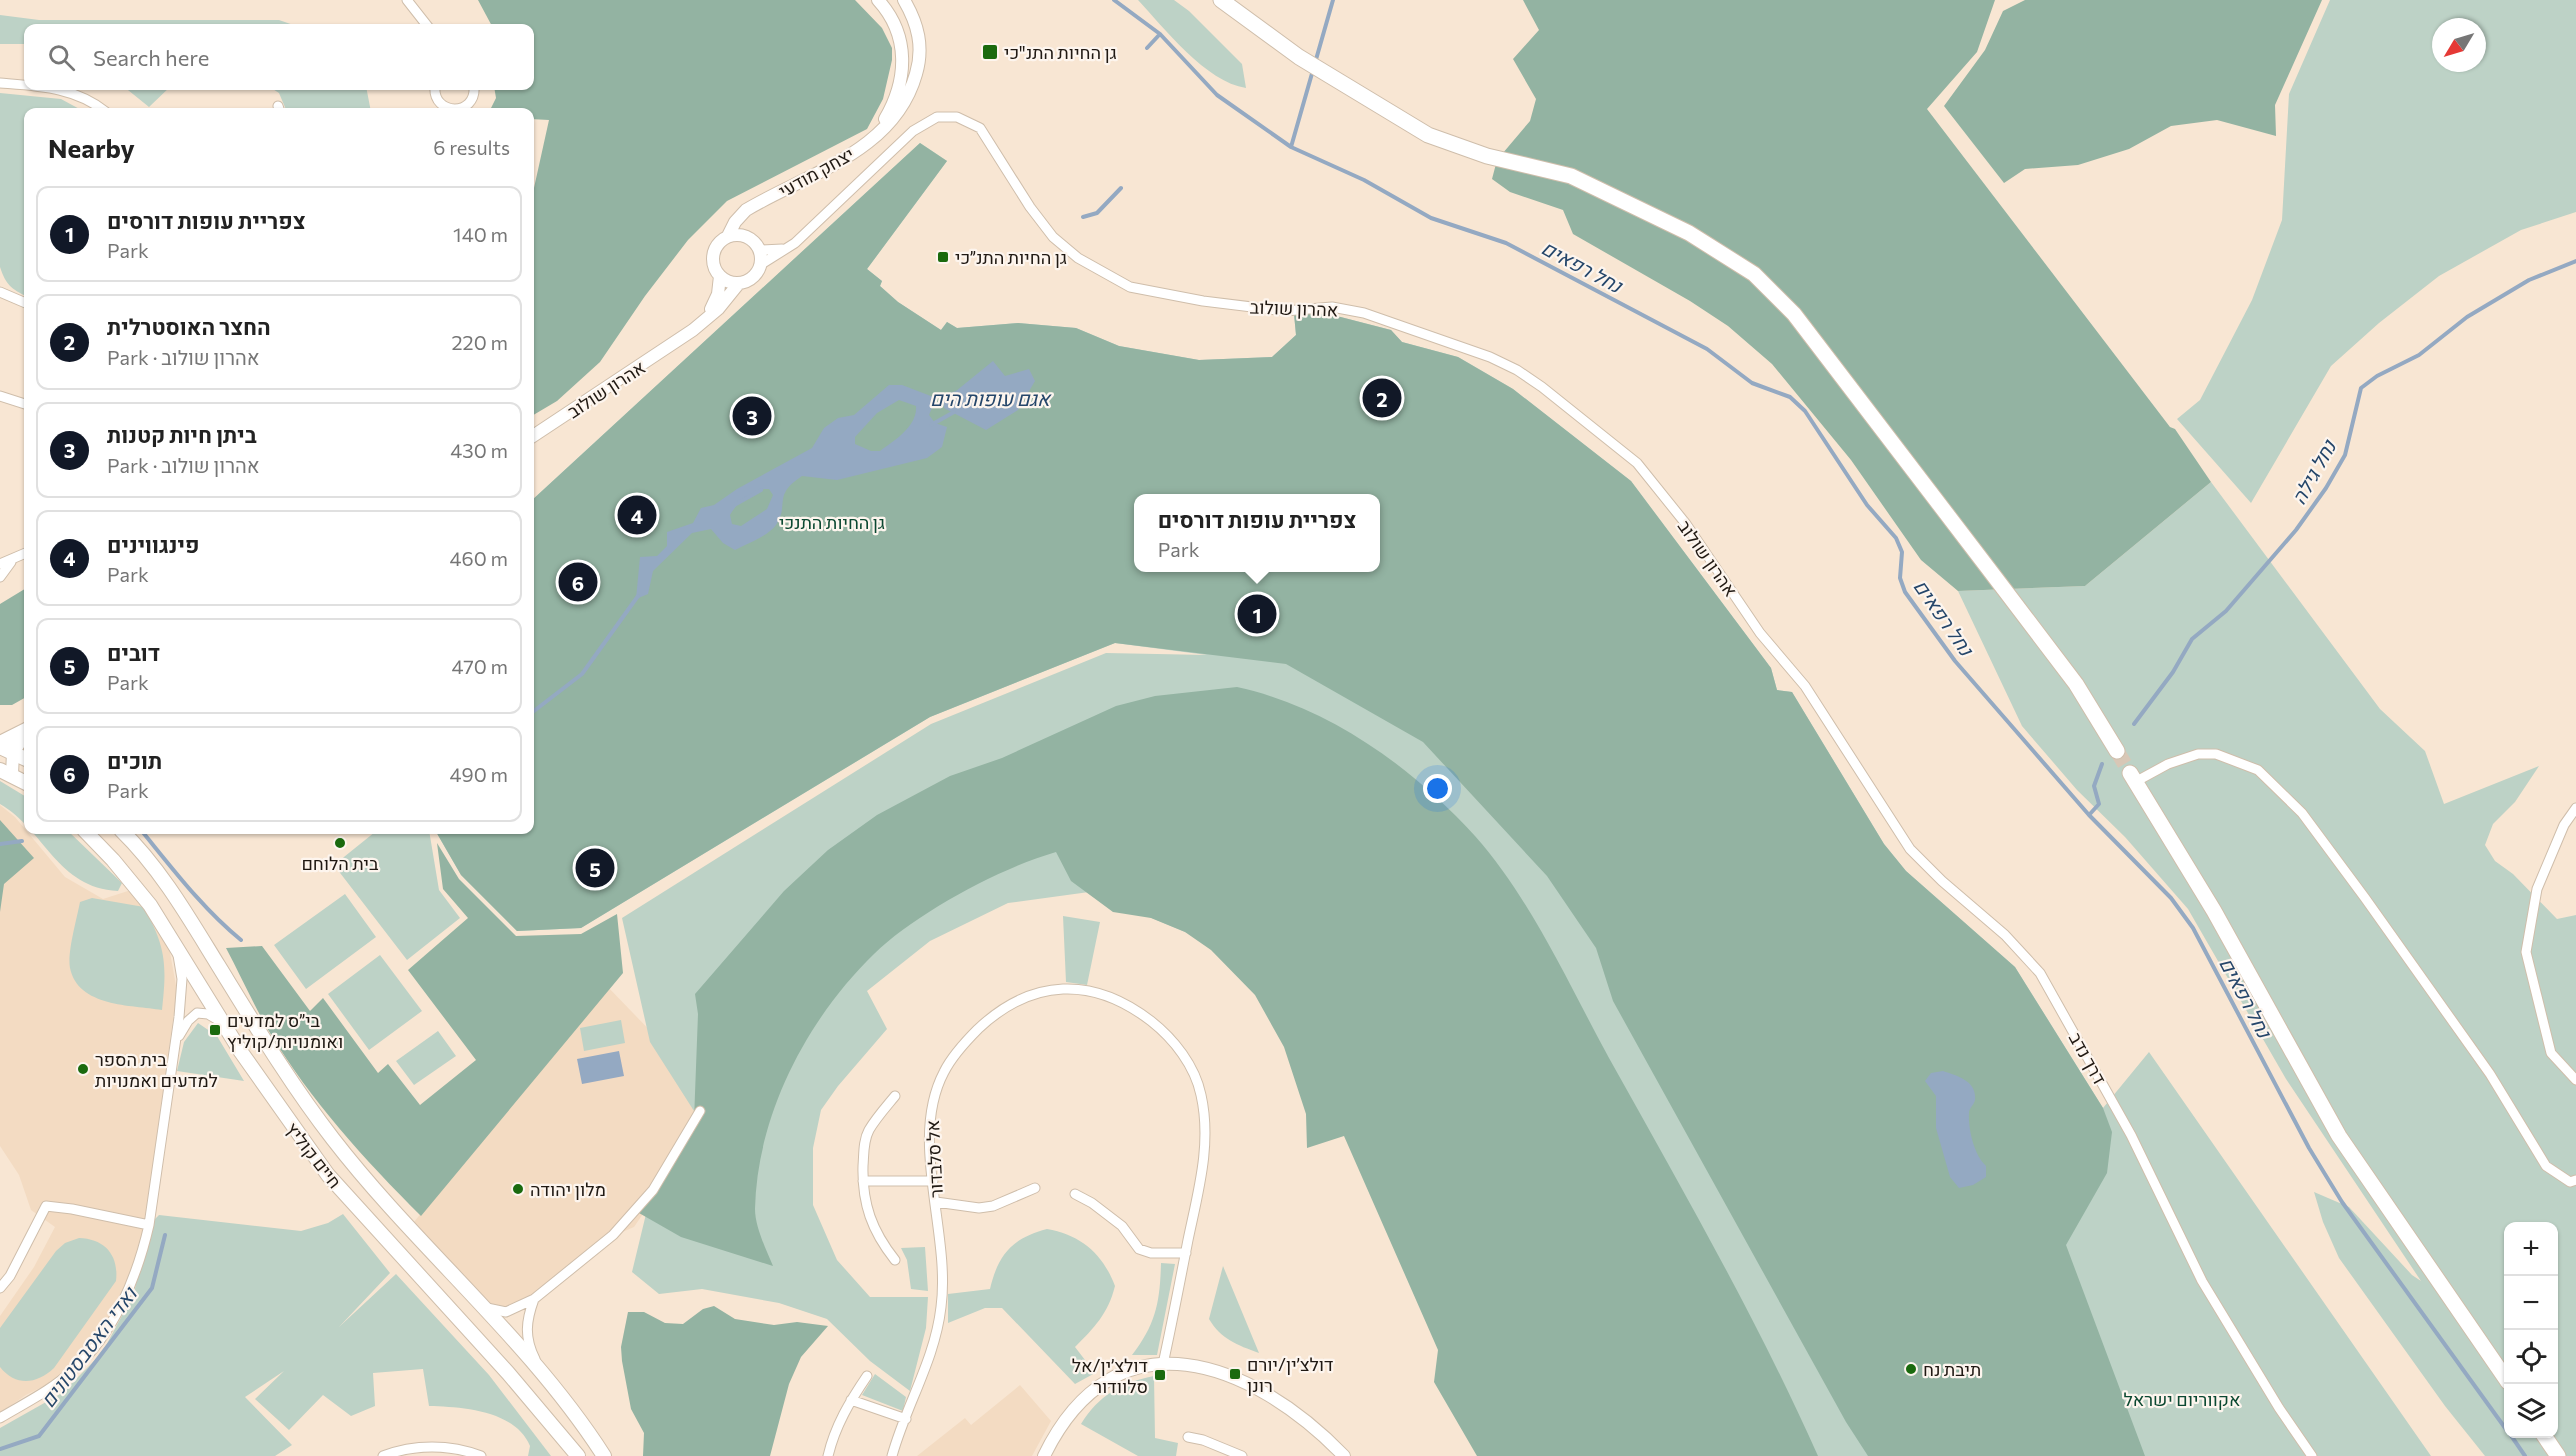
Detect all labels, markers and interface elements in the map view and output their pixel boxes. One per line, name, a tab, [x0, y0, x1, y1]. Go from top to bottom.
north arrow	[2432, 18, 2486, 72]
search box	[24, 24, 534, 90]
icon: search	[45, 41, 78, 74]
place label: גן החיות התנ"כי	[1004, 41, 1117, 63]
marker: גן החיות התנ"כי	[981, 43, 999, 61]
text: Search here	[93, 44, 209, 71]
text: Nearby	[48, 132, 135, 163]
text: 6 results	[433, 135, 510, 159]
street label: יצחק מודעי	[774, 142, 858, 202]
text: צפריית עופות דורסים	[107, 207, 306, 234]
text: 1	[65, 222, 74, 246]
text: 140 m	[453, 222, 508, 246]
water label: נחל רפאים	[1538, 235, 1628, 298]
text: Park	[107, 238, 149, 262]
place label: גן החיות התנ״כי	[955, 246, 1067, 268]
marker: גן החיות התנ״כי	[936, 250, 950, 264]
street label: אהרון שולוב	[1249, 295, 1339, 321]
text: החצר האוסטרלית	[107, 313, 271, 340]
text: 2	[64, 330, 75, 354]
text: 220 m	[452, 330, 508, 354]
text: Park · אהרון שולוב	[107, 345, 260, 369]
street label: אהרון שולוב	[563, 356, 649, 422]
pin: 2	[1362, 376, 1402, 420]
water label: אגם עופות הים	[930, 386, 1052, 410]
pin: 3	[732, 394, 771, 438]
text: ביתן חיות קטנות	[107, 421, 257, 448]
water label: נחל גילה	[2286, 434, 2341, 508]
text: 3	[64, 438, 75, 462]
text: 430 m	[450, 438, 508, 462]
text: Park · אהרון שולוב	[107, 453, 260, 477]
pin: 4	[618, 492, 656, 538]
popup	[1134, 494, 1380, 572]
text: צפריית עופות דורסים	[1158, 506, 1356, 533]
park label: גן החיות התנכי	[779, 511, 885, 533]
street label: אהרון שולוב	[1674, 515, 1742, 601]
text: פינגווינים	[107, 531, 199, 558]
text: Park	[1158, 537, 1200, 561]
text: 4	[63, 546, 76, 570]
text: 460 m	[450, 546, 508, 570]
pin: 6	[558, 560, 598, 604]
text: Park	[107, 562, 149, 586]
water label: נחל רפאים	[1909, 574, 1980, 661]
pin: 1	[1238, 592, 1276, 636]
text: דובים	[107, 639, 160, 666]
text: 5	[64, 654, 75, 678]
text: 470 m	[452, 654, 508, 678]
text: Park	[107, 670, 149, 694]
text: תוכים	[107, 747, 162, 774]
text: 6	[63, 762, 76, 786]
text: 490 m	[450, 762, 508, 786]
your location	[1423, 774, 1452, 803]
text: Park	[107, 778, 149, 802]
marker: בית הלוחם	[333, 836, 347, 850]
pin: 5	[576, 846, 614, 890]
place label: בית הלוחם	[301, 852, 379, 874]
water label: נחל רפאים	[2215, 953, 2278, 1043]
place label: בי״ס למדעים ואומנויות/קוליץ	[227, 1009, 343, 1052]
marker: בי״ס למדעים ואומנויות/קוליץ	[208, 1023, 222, 1037]
street label: דרך נדב	[2065, 1028, 2111, 1088]
place label: בית הספר למדעים ואמנויות	[95, 1048, 218, 1091]
marker: בית הספר למדעים ואמנויות	[76, 1062, 90, 1076]
street label: חיים קוליץ	[281, 1118, 347, 1192]
street label: אל סלבדור	[921, 1119, 947, 1199]
place label: מלון יהודה	[530, 1178, 606, 1200]
marker: מלון יהודה	[511, 1182, 525, 1196]
map controls	[2504, 1222, 2558, 1438]
button: +	[2504, 1222, 2558, 1276]
button: −	[2504, 1276, 2558, 1330]
water label: ואדי האסבסטונים	[35, 1281, 142, 1412]
button: locate	[2504, 1330, 2558, 1384]
place label: דולצ׳ין/יורם רונן	[1247, 1353, 1333, 1396]
place label: דולצ׳ין/אל סלוודור	[1072, 1354, 1148, 1397]
place label: תיבת נח	[1923, 1358, 1981, 1380]
marker: תיבת נח	[1904, 1362, 1918, 1376]
marker: דולצ׳ין/יורם רונן	[1228, 1367, 1242, 1381]
marker: דולצ׳ין/אל סלוודור	[1153, 1368, 1167, 1382]
button: layers	[2504, 1384, 2558, 1438]
park label: אקווריום ישראל	[2123, 1388, 2241, 1410]

